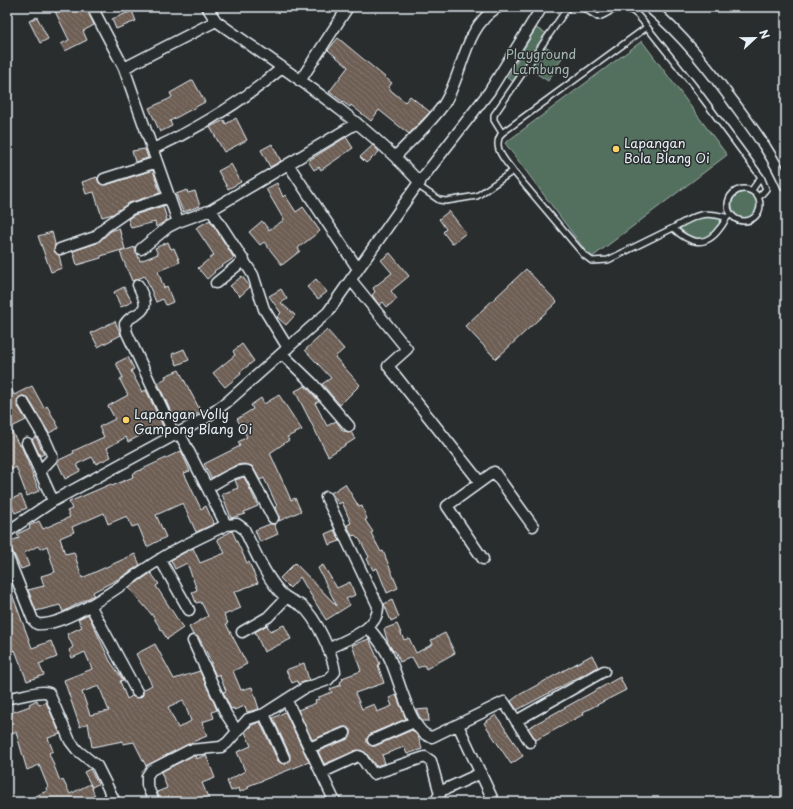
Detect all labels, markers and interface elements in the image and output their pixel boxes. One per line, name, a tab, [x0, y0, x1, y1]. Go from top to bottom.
north arrow	[735, 18, 775, 58]
text: N	[755, 27, 774, 42]
park label: Playground Lambung	[506, 44, 576, 78]
place label: Lapangan Bola Blang Oi	[624, 133, 710, 167]
marker: Lapangan Bola Blang Oi	[611, 144, 621, 154]
place label: Lapangan Volly Gampong Blang Oi	[134, 404, 252, 438]
marker: Lapangan Volly Gampong Blang Oi	[121, 415, 131, 425]

